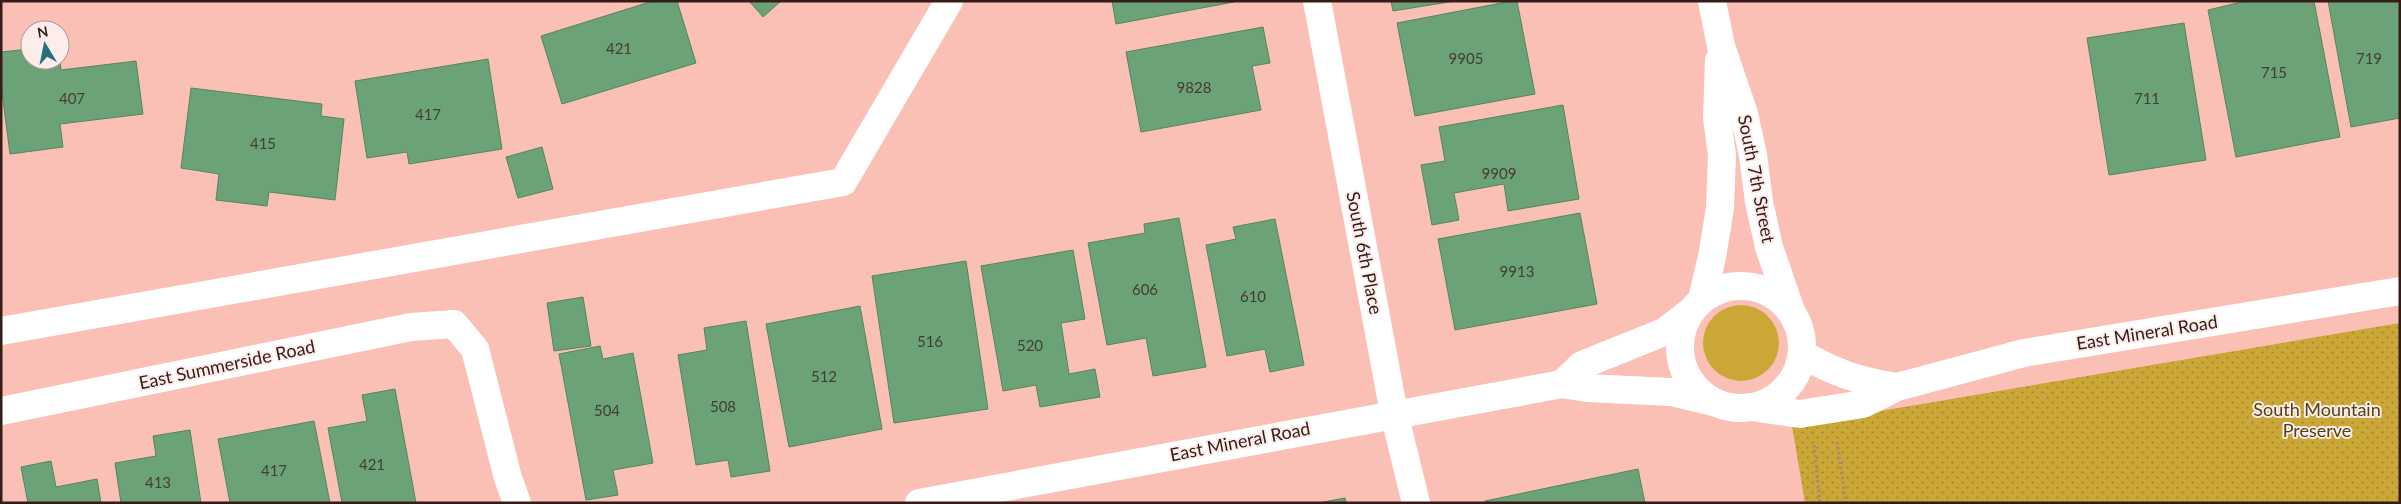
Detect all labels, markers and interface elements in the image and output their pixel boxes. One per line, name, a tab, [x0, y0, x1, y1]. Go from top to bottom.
north arrow	[20, 20, 70, 70]
text: N	[36, 22, 49, 41]
house number: 421	[606, 39, 632, 57]
house number: 9905	[1449, 49, 1483, 67]
house number: 719	[2356, 49, 2382, 67]
house number: 715	[2261, 63, 2287, 81]
house number: 9828	[1177, 78, 1211, 96]
house number: 407	[59, 89, 85, 107]
house number: 711	[2134, 89, 2160, 107]
house number: 417	[415, 105, 441, 123]
street label: South 7th Street	[1734, 113, 1780, 245]
house number: 415	[250, 134, 276, 152]
house number: 9909	[1482, 164, 1516, 182]
street label: South 6th Place	[1342, 190, 1388, 316]
house number: 9913	[1500, 262, 1534, 280]
house number: 606	[1132, 280, 1158, 298]
house number: 610	[1240, 287, 1266, 305]
street label: East Mineral Road	[2075, 310, 2219, 354]
house number: 516	[917, 332, 943, 350]
street label: East Summerside Road	[137, 335, 317, 393]
house number: 520	[1017, 336, 1043, 354]
house number: 512	[811, 367, 837, 385]
house number: 508	[710, 397, 736, 415]
park label: South Mountain Preserve	[2253, 398, 2381, 441]
house number: 504	[594, 401, 620, 419]
street label: East Mineral Road	[1168, 417, 1312, 465]
house number: 421	[359, 455, 385, 473]
house number: 417	[261, 461, 287, 479]
house number: 413	[145, 473, 171, 491]

